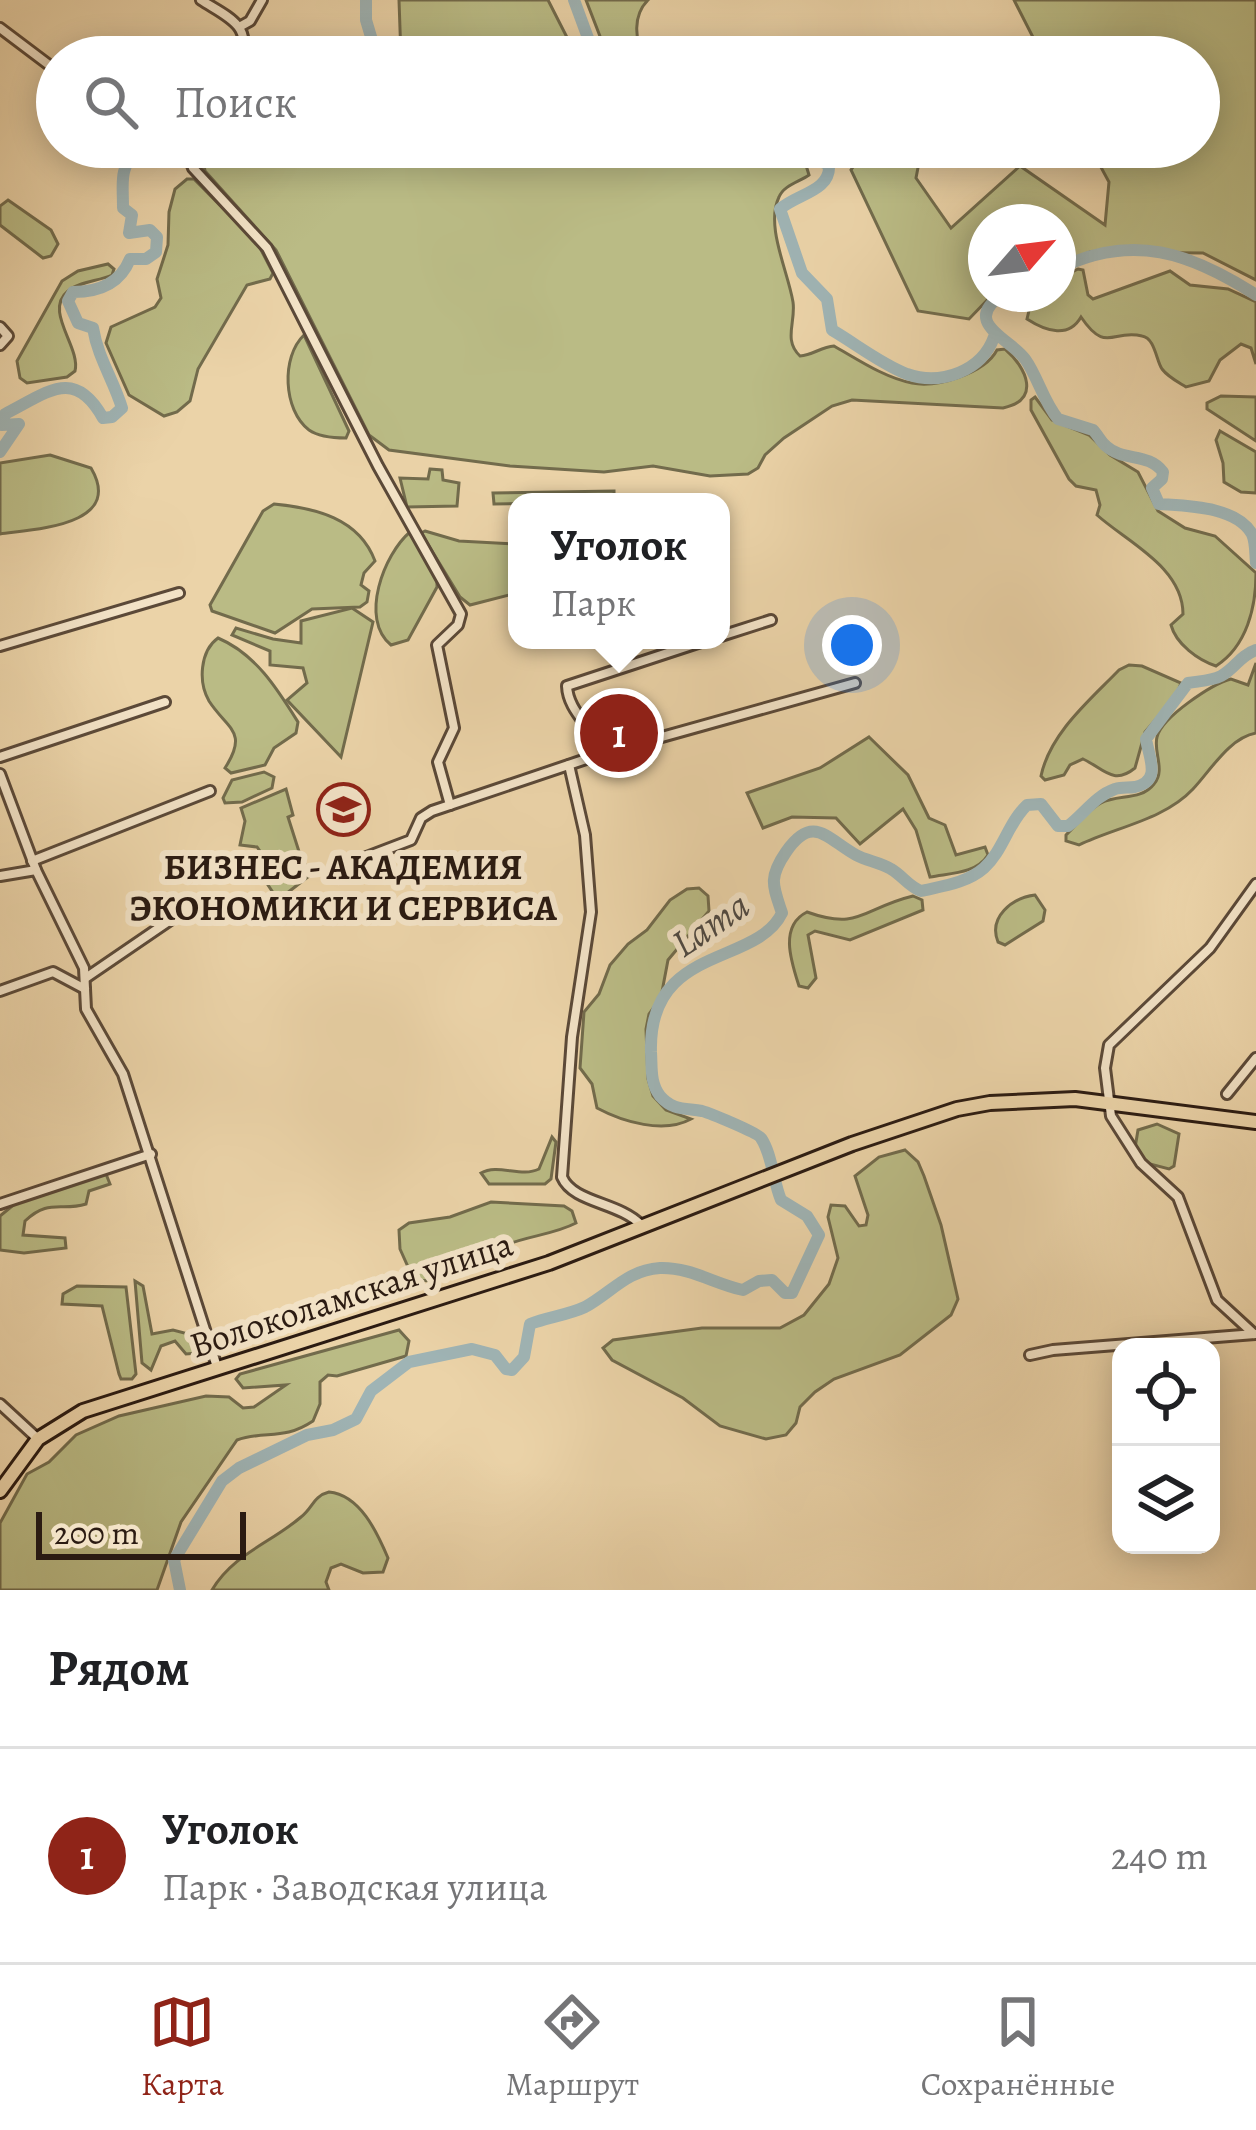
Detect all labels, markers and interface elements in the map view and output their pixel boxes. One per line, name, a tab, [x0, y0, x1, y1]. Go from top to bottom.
search box	[36, 36, 1220, 168]
icon: search	[78, 69, 144, 135]
text: Поиск	[174, 71, 297, 133]
north arrow	[968, 204, 1076, 312]
popup	[508, 493, 730, 649]
text: Уголок	[551, 514, 687, 576]
text: Парк	[551, 576, 636, 629]
your location	[822, 615, 882, 675]
pin: 1	[580, 688, 658, 778]
school or university icon: БИЗНЕС - АКАДЕМИЯ ЭКОНОМИКИ И СЕРВИСА	[315, 782, 371, 838]
place label: БИЗНЕС - АКАДЕМИЯ ЭКОНОМИКИ И СЕРВИСА	[129, 842, 557, 932]
water label: Lama	[661, 879, 759, 969]
street label: Волоколамская улица	[183, 1219, 519, 1369]
map controls	[1112, 1338, 1220, 1554]
button: locate	[1112, 1338, 1220, 1446]
button: layers	[1112, 1446, 1220, 1554]
scale bar	[36, 1506, 246, 1559]
text: 200 m	[54, 1510, 139, 1555]
text: Рядом	[48, 1633, 190, 1703]
text: Уголок	[162, 1798, 299, 1860]
text: 1	[80, 1829, 94, 1882]
text: 240 m	[1111, 1829, 1208, 1882]
text: Парк · Заводская улица	[162, 1860, 547, 1913]
tab: Карта	[141, 1989, 224, 2106]
tab: Маршрут	[505, 1989, 639, 2106]
tab: Сохранённые	[921, 1989, 1115, 2106]

